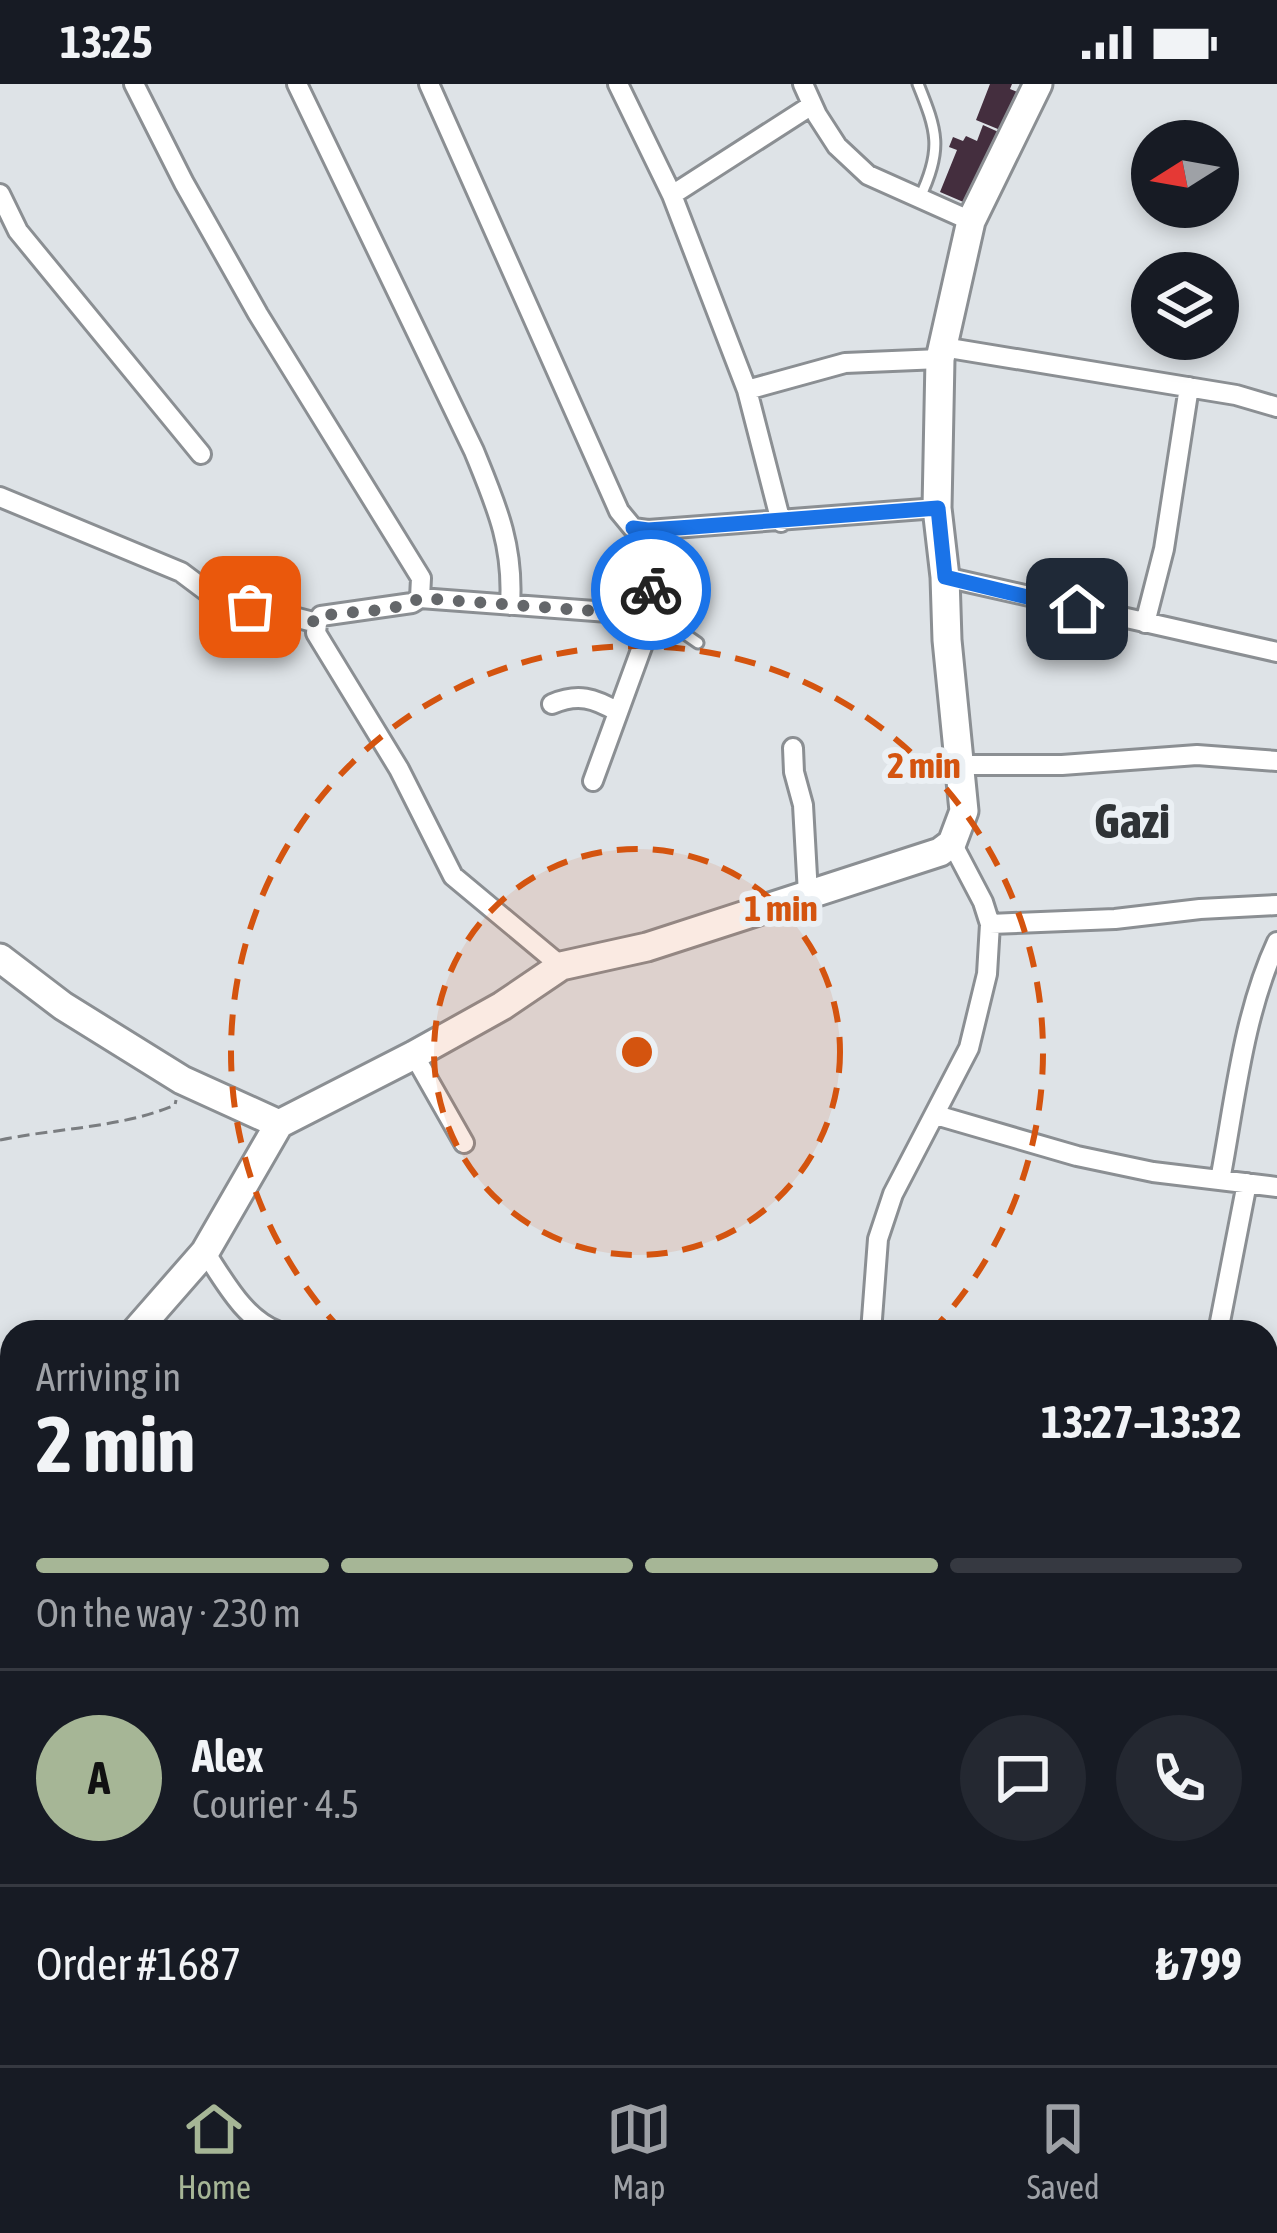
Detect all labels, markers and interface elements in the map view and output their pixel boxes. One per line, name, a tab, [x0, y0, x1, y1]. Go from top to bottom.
text: 13:25	[60, 16, 153, 68]
north arrow	[1131, 120, 1239, 228]
map controls	[1131, 120, 1239, 360]
button: layers	[1131, 252, 1239, 360]
courier	[591, 530, 711, 650]
pin	[199, 556, 301, 658]
icon: bike	[618, 557, 684, 623]
pin	[1026, 558, 1128, 660]
icon: bag	[217, 574, 283, 640]
icon: home	[1044, 576, 1110, 642]
text: 2 min	[887, 744, 961, 786]
district label: Gazi	[1094, 793, 1170, 848]
text: 1 min	[744, 887, 818, 929]
centre of rings	[616, 1031, 658, 1073]
text: Arriving in	[36, 1355, 181, 1399]
text: 13:27–13:32	[1041, 1396, 1242, 1448]
text: 2 min	[36, 1399, 195, 1489]
text: On the way · 230 m	[36, 1591, 301, 1635]
button: chat	[960, 1715, 1086, 1841]
button: phone	[1116, 1715, 1242, 1841]
text: Alex	[192, 1730, 264, 1782]
text: A	[88, 1752, 110, 1804]
text: Courier · 4.5	[192, 1782, 359, 1826]
text: Order #1687	[36, 1938, 241, 1990]
text: ₺799	[1156, 1938, 1242, 1990]
tab: Home	[177, 2096, 251, 2206]
tab: Map	[606, 2096, 672, 2206]
tab: Saved	[1027, 2096, 1100, 2206]

